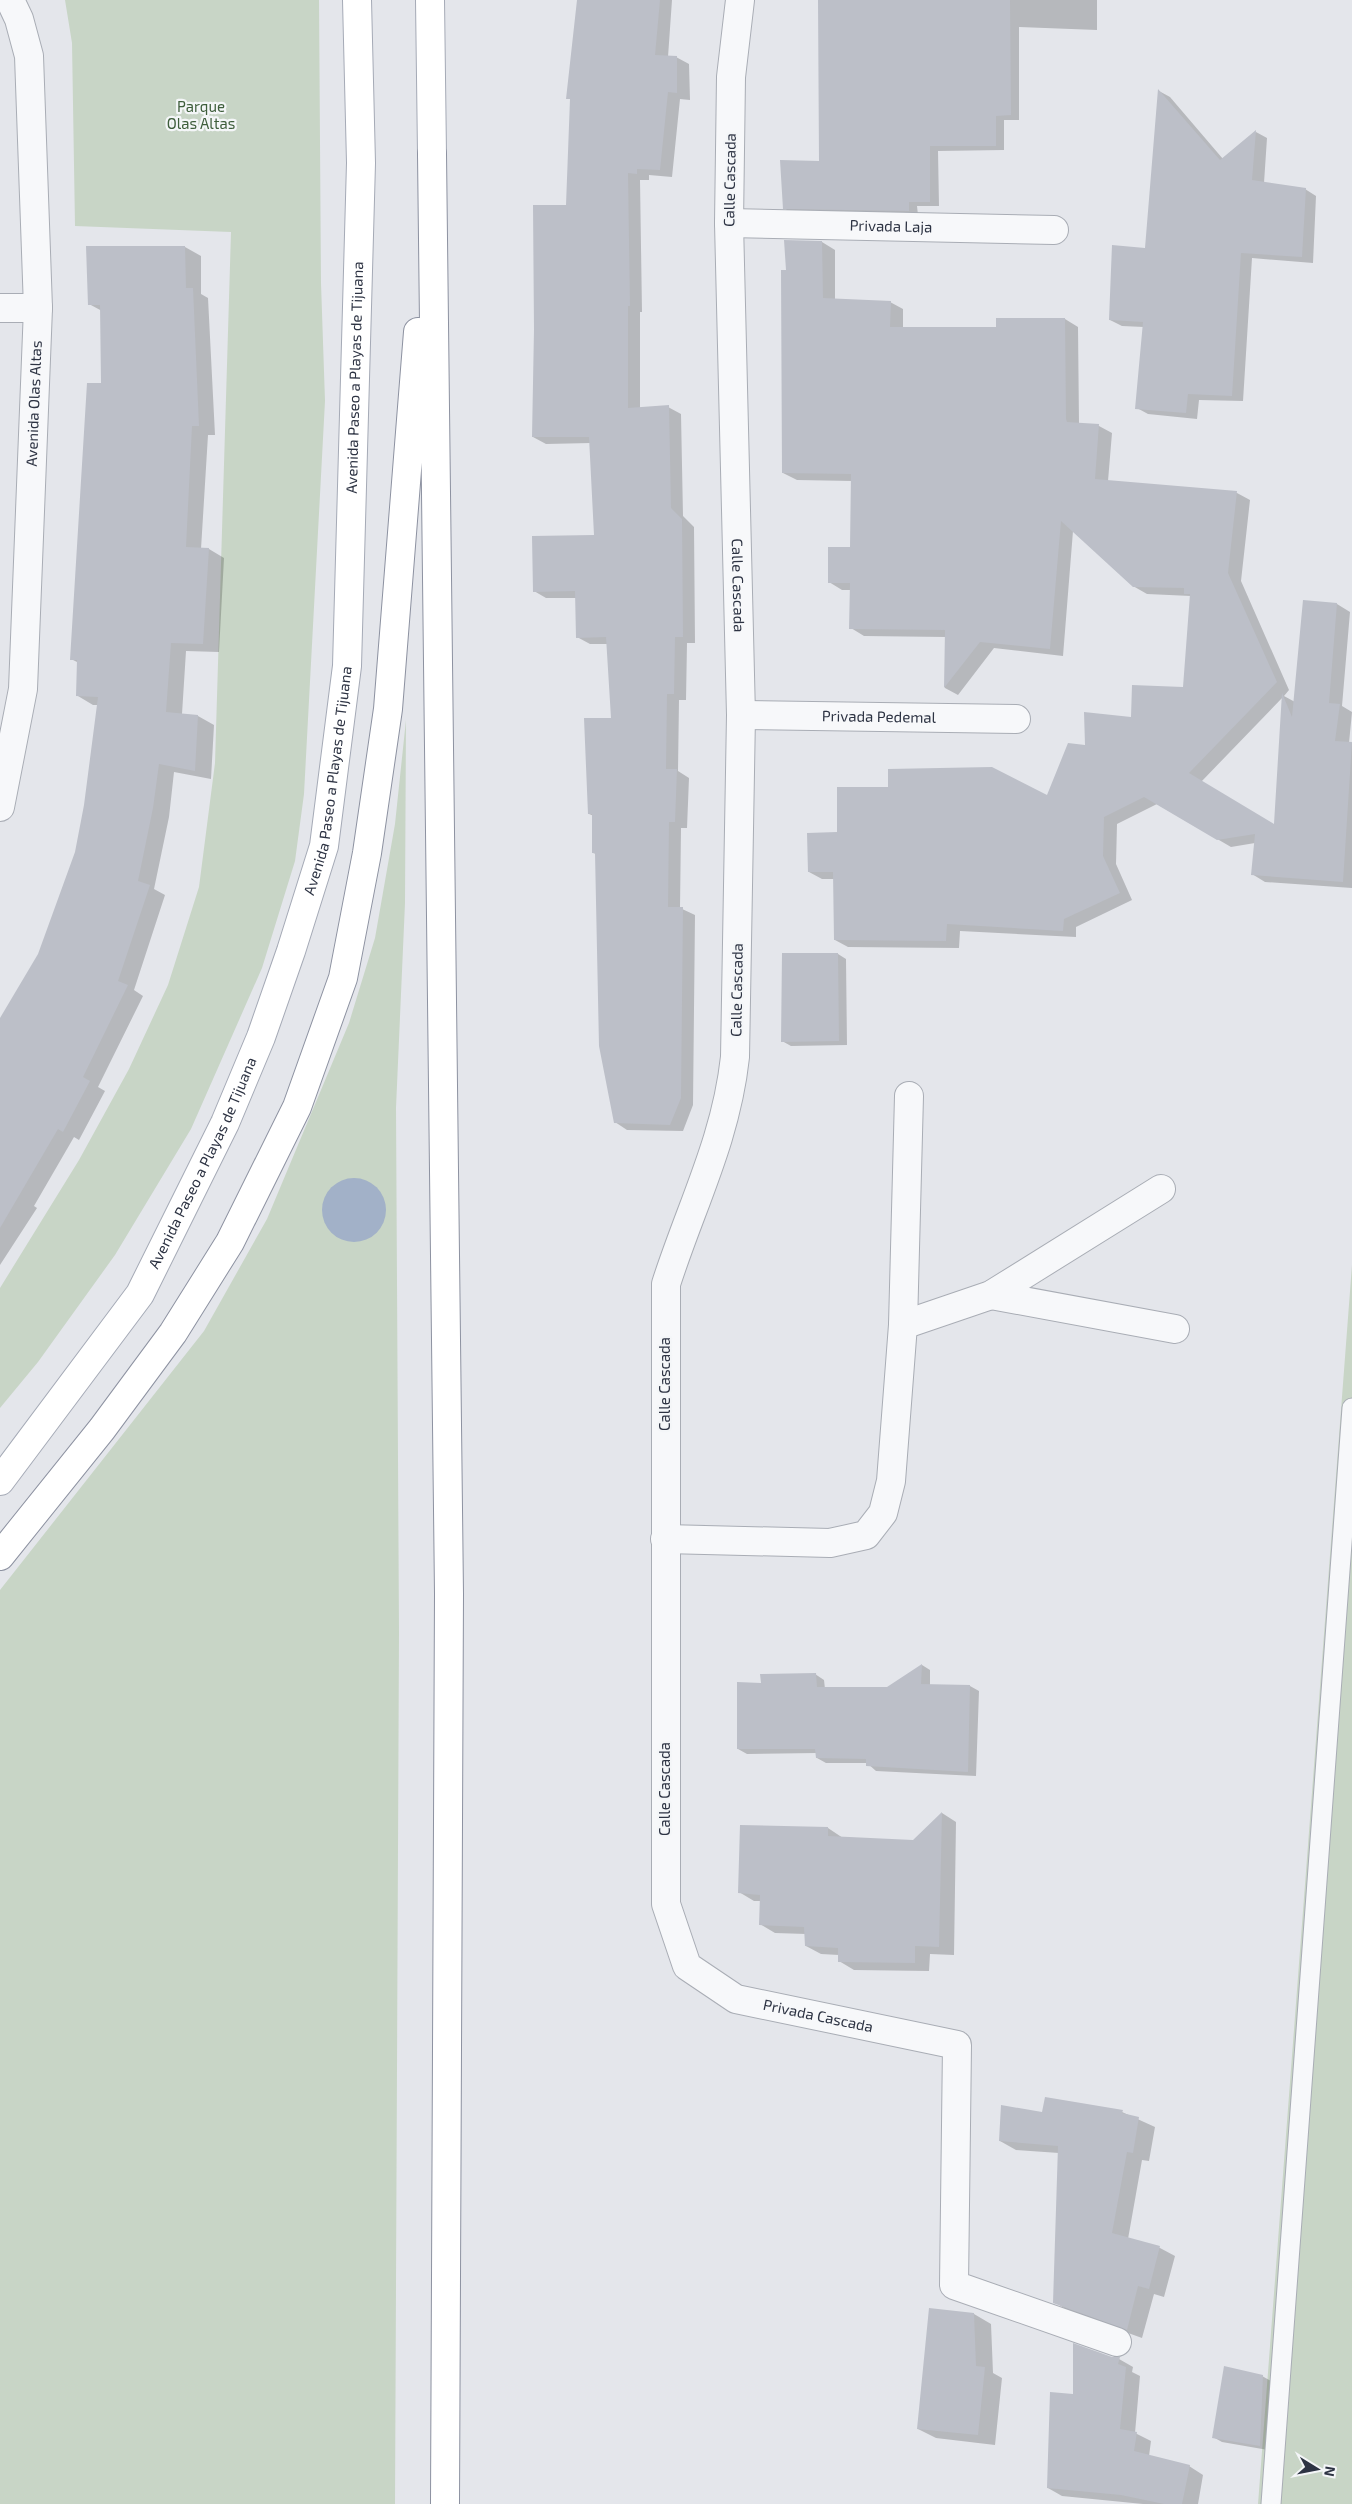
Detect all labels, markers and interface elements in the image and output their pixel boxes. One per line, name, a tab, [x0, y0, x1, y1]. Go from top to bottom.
park label: Parque Olas Altas	[167, 97, 235, 132]
street label: Calle Cascada	[719, 133, 739, 227]
street label: Privada Laja	[849, 216, 933, 236]
street label: Avenida Paseo a Playas de Tijuana	[342, 261, 366, 494]
street label: Avenida Olas Altas	[22, 340, 45, 467]
street label: Calle Cascada	[729, 538, 749, 633]
street label: Avenida Paseo a Playas de Tijuana	[299, 665, 355, 897]
street label: Privada Pedemal	[822, 706, 937, 726]
street label: Calle Cascada	[726, 943, 746, 1037]
street label: Avenida Paseo a Playas de Tijuana	[144, 1054, 260, 1271]
street label: Calle Cascada	[655, 1337, 673, 1431]
street label: Calle Cascada	[655, 1742, 673, 1836]
street label: Privada Cascada	[762, 1995, 875, 2035]
north arrow	[1292, 2444, 1342, 2494]
text: N	[1321, 2465, 1340, 2478]

